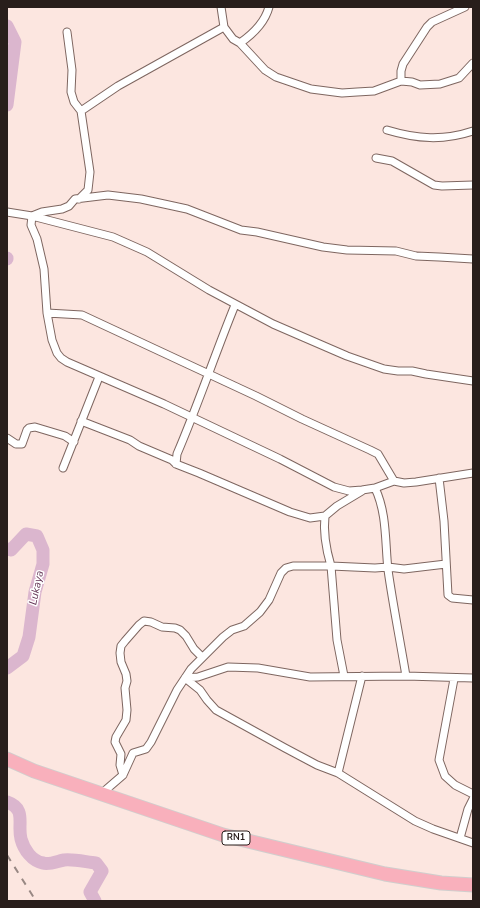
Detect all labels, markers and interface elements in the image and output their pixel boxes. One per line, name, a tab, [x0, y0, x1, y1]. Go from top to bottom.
water label: Lukaya	[27, 570, 47, 606]
road number: RN1	[222, 831, 250, 845]

